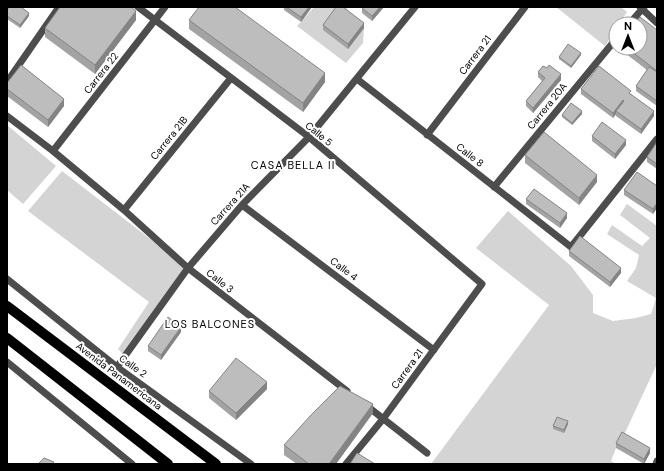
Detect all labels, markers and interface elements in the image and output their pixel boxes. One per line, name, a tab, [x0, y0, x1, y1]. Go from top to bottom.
north arrow	[608, 16, 648, 56]
text: N	[624, 19, 632, 33]
street label: Carrera 21	[456, 33, 494, 77]
street label: Carrera 22	[81, 50, 121, 96]
street label: Carrera 20A	[524, 80, 570, 132]
street label: Carrera 21B	[148, 114, 190, 162]
street label: Calle 5	[303, 119, 335, 149]
street label: Calle 8	[454, 140, 486, 170]
district label: CASA BELLA II	[251, 158, 335, 172]
street label: Carrera 21A	[207, 180, 253, 228]
street label: Calle 4	[328, 254, 360, 284]
street label: Calle 3	[204, 266, 236, 296]
district label: LOS BALCONES	[165, 317, 255, 331]
street label: Avenida Panamericana	[73, 339, 165, 413]
street label: Carrera 21	[388, 346, 426, 392]
street label: Calle 2	[117, 352, 150, 381]

